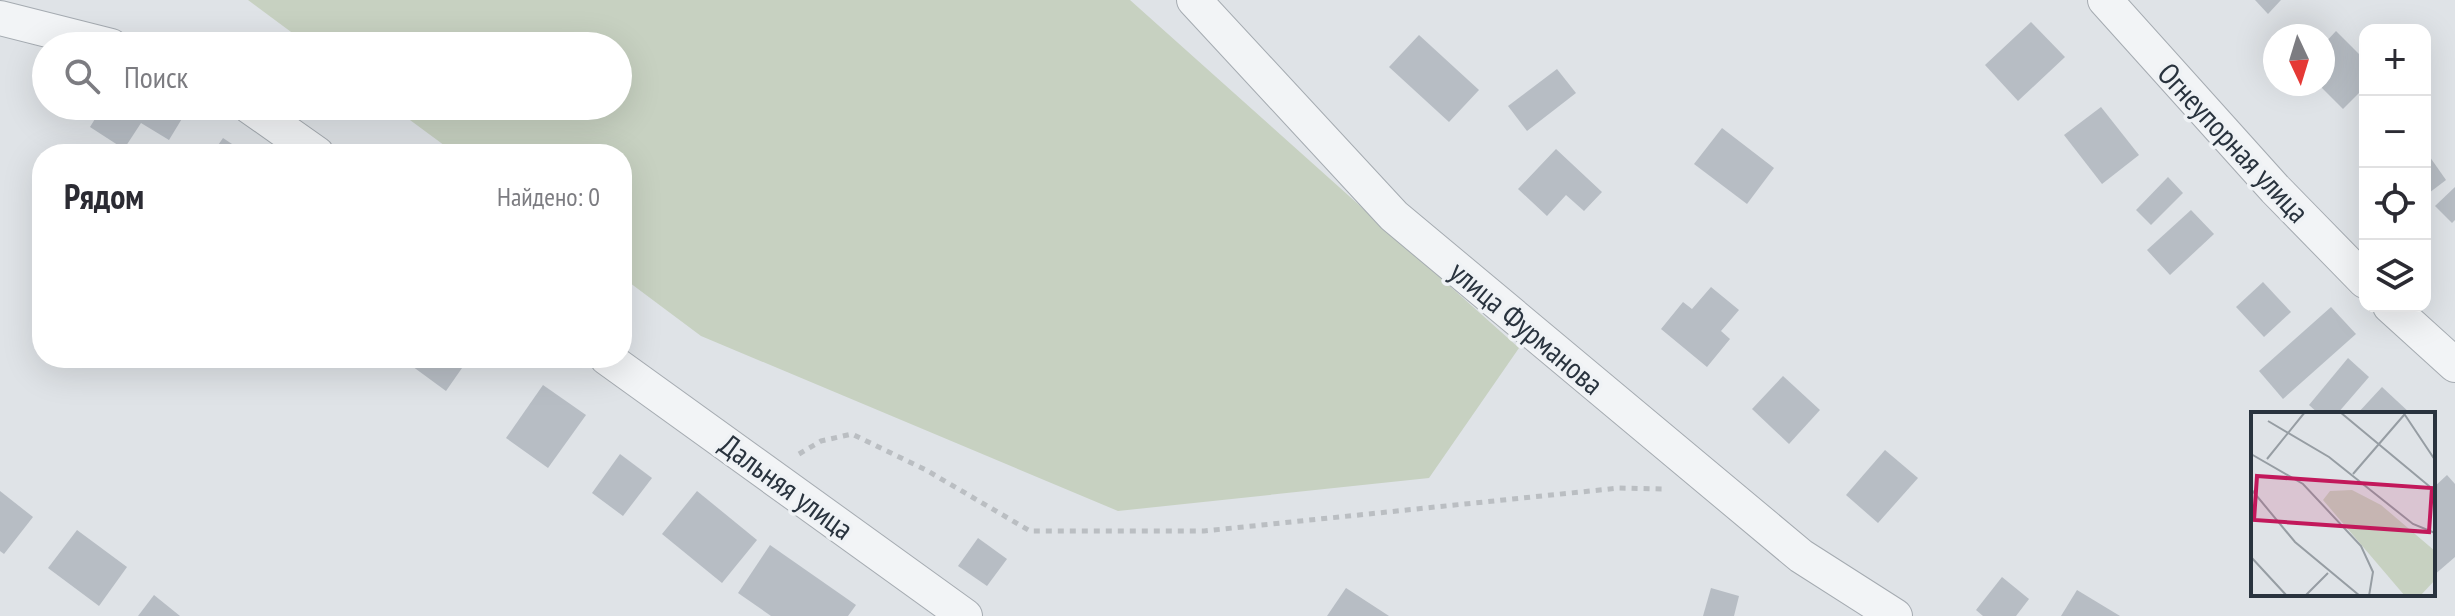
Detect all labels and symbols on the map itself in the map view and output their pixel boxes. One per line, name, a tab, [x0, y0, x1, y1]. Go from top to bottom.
north arrow	[2263, 24, 2335, 96]
street label: Огнеупорная улица	[2150, 54, 2318, 230]
street label: улица Фурманова	[1442, 251, 1612, 403]
inset map	[2251, 412, 2435, 596]
street label: Дальняя улица	[713, 424, 861, 548]

